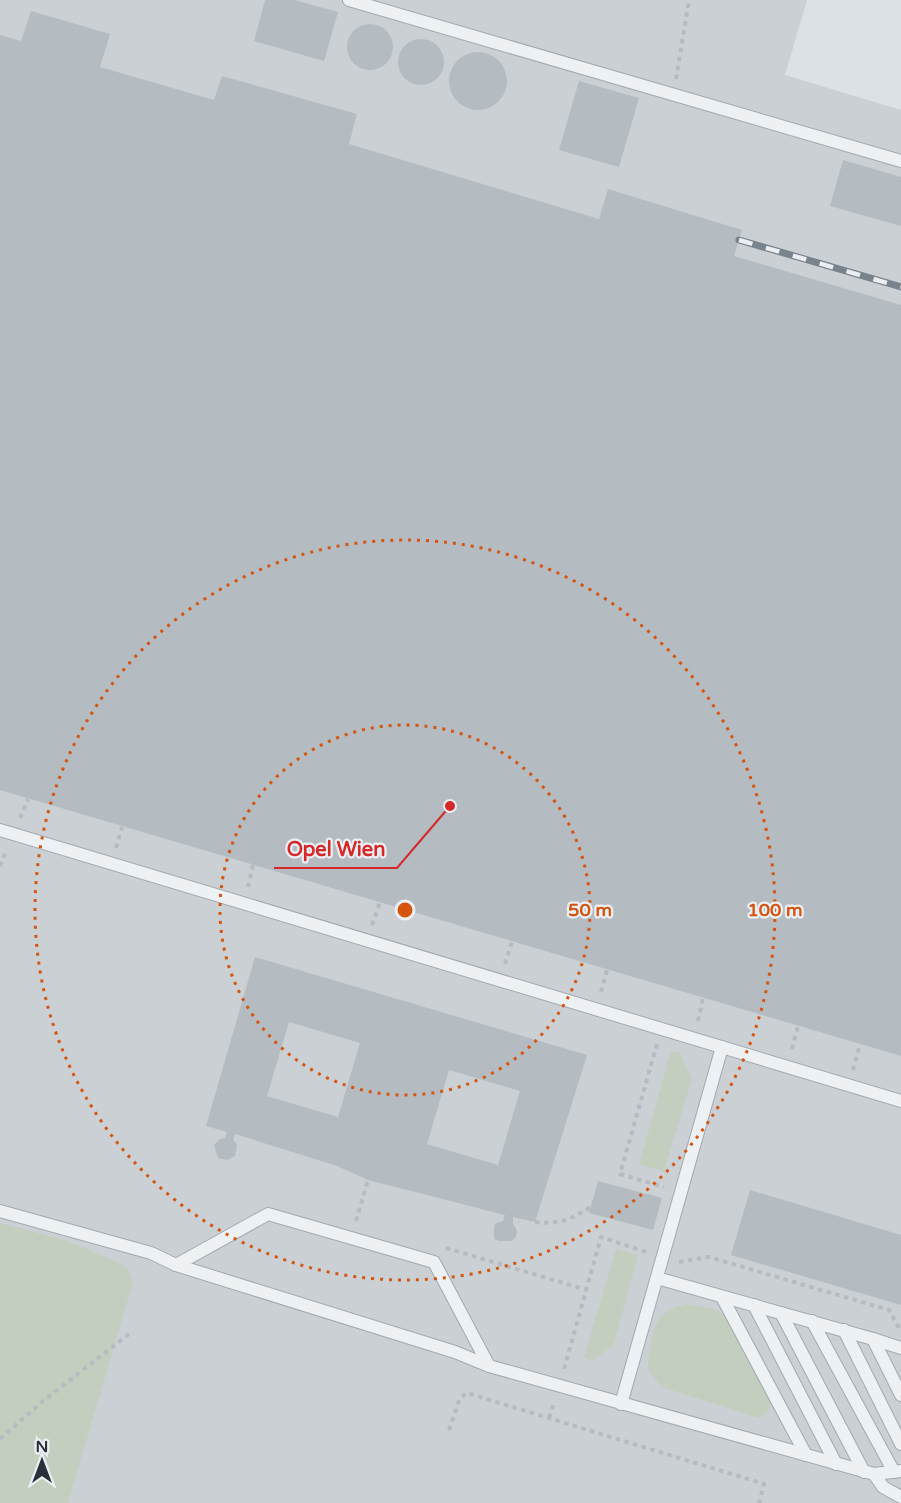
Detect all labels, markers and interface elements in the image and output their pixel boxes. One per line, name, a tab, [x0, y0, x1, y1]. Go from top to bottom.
callout: Opel Wien	[274, 830, 397, 868]
text: Opel Wien	[287, 838, 385, 862]
text: 50 m	[568, 899, 612, 921]
text: 100 m	[747, 899, 803, 921]
centre of rings	[395, 900, 415, 920]
north arrow	[12, 1431, 72, 1491]
text: N	[36, 1437, 48, 1457]

